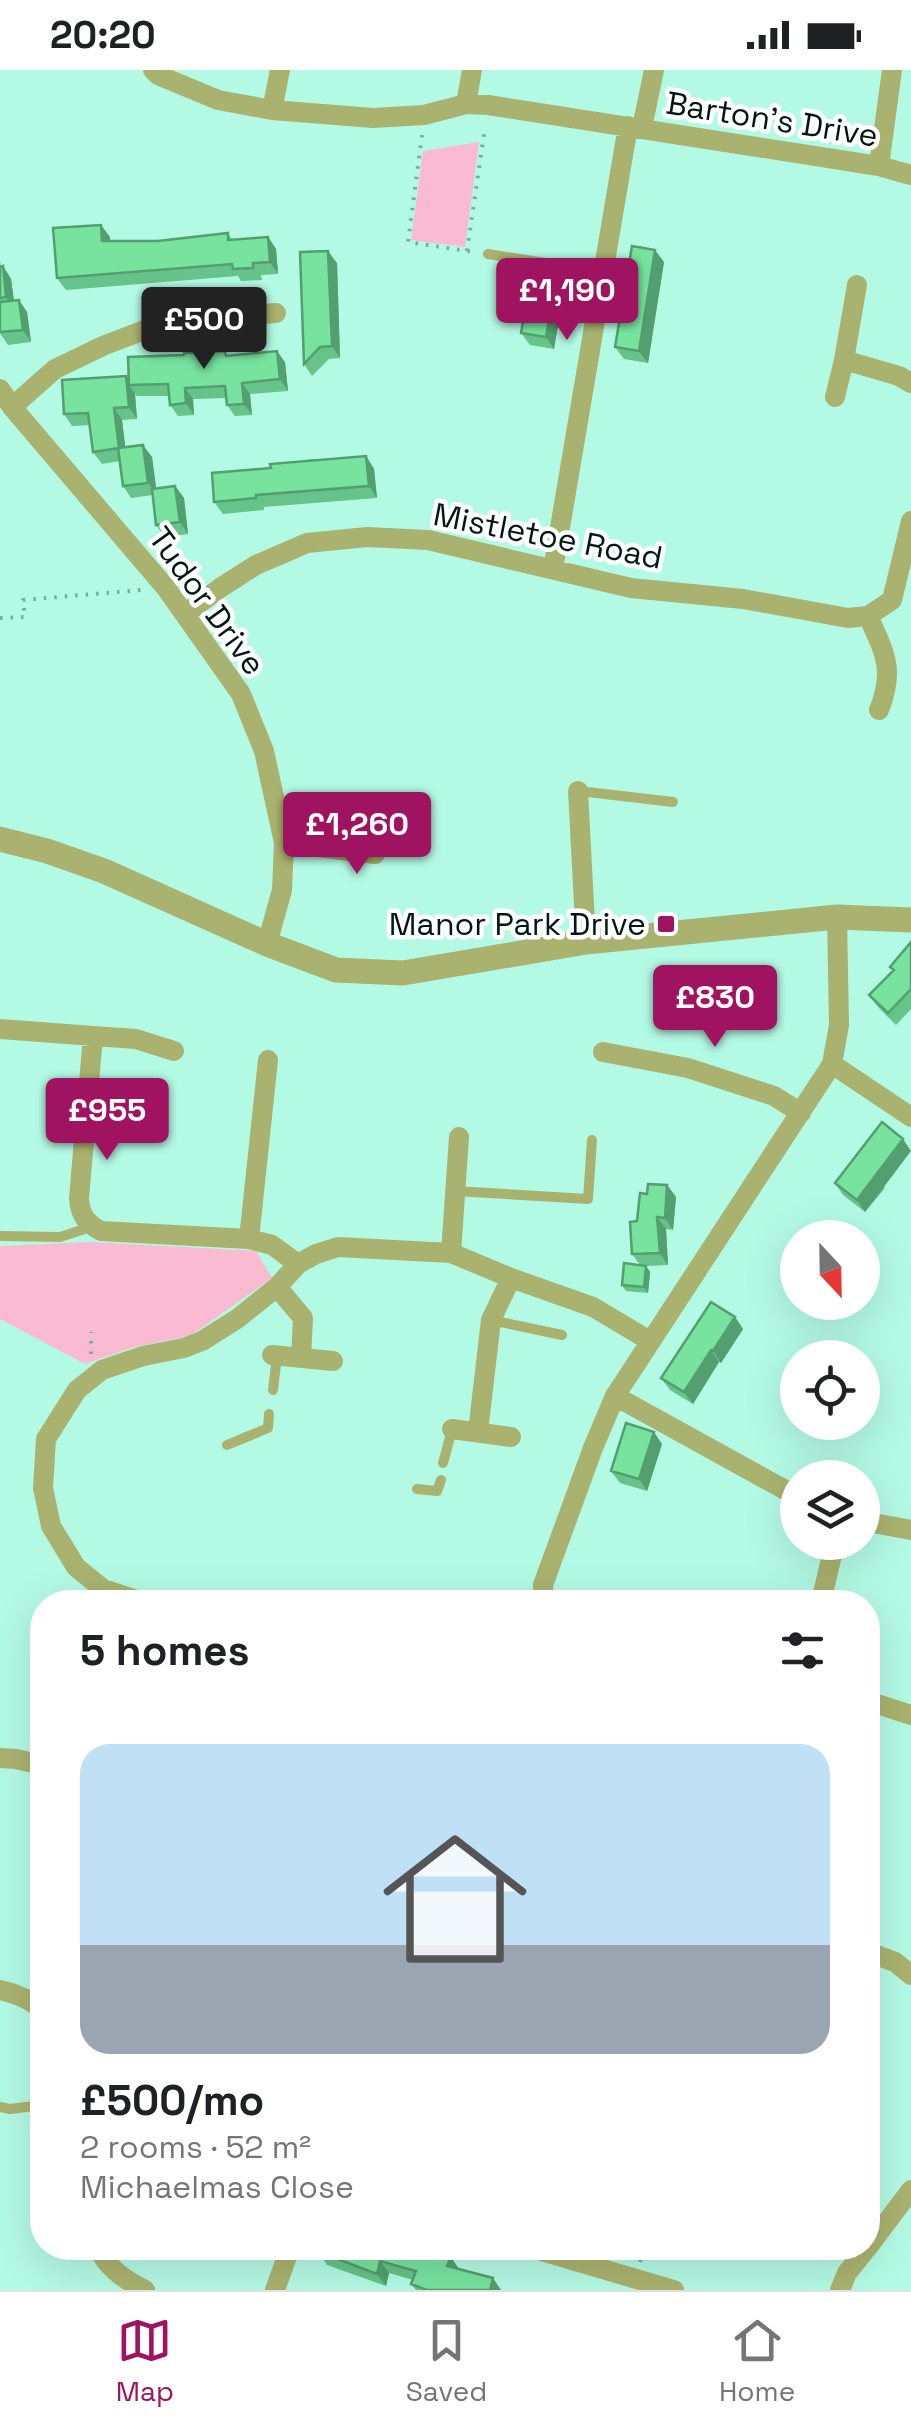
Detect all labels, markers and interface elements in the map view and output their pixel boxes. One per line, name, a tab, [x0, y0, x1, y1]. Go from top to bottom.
text: 20:20	[50, 11, 156, 59]
street label: Barton's Drive	[663, 83, 881, 155]
pin: £1,190	[486, 258, 648, 343]
text: £1,190	[518, 270, 616, 310]
pin: £500	[145, 287, 263, 372]
text: £500	[163, 299, 245, 339]
street label: Mistletoe Road	[430, 494, 666, 578]
street label: Tudor Drive	[140, 519, 274, 683]
pin: £1,260	[276, 792, 438, 877]
text: £1,260	[305, 804, 409, 844]
place label: Manor Park Drive	[389, 904, 646, 944]
marker: Manor Park Drive	[655, 913, 677, 935]
pin: £830	[656, 965, 774, 1050]
text: £830	[675, 977, 755, 1017]
pin: £955	[48, 1078, 166, 1163]
text: £955	[68, 1090, 146, 1130]
north arrow	[780, 1220, 880, 1320]
map controls	[780, 1220, 880, 1560]
button: locate	[780, 1340, 880, 1440]
button: layers	[780, 1460, 880, 1560]
icon: filters	[775, 1623, 830, 1678]
text: 5 homes	[80, 1624, 250, 1677]
icon: home	[365, 1809, 545, 1989]
text: £500/mo	[80, 2074, 264, 2127]
text: 2 rooms · 52 m²	[80, 2127, 311, 2167]
text: Michaelmas Close	[80, 2167, 354, 2207]
tab: Map	[116, 2313, 174, 2409]
tab: Saved	[406, 2313, 487, 2409]
tab: Home	[719, 2313, 795, 2409]

